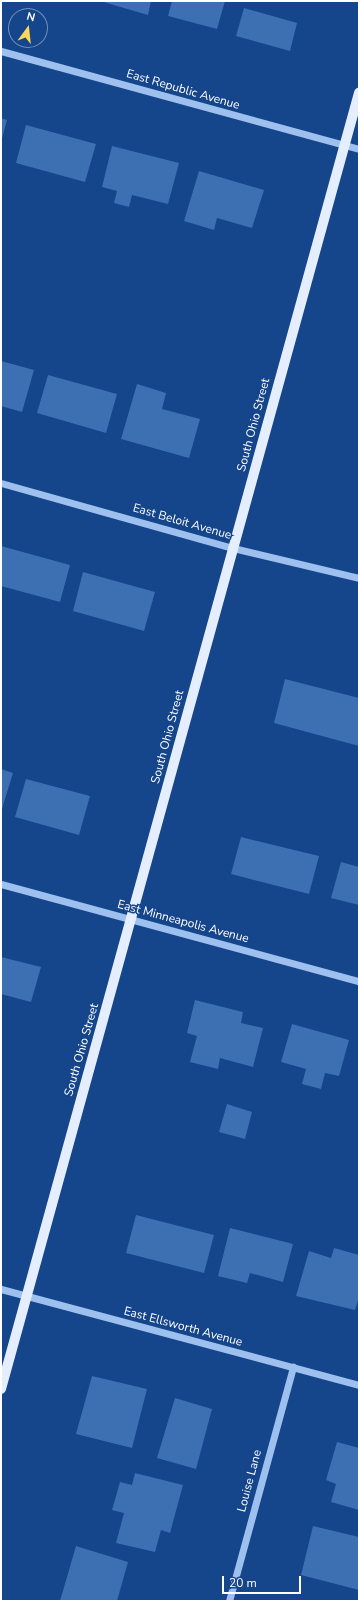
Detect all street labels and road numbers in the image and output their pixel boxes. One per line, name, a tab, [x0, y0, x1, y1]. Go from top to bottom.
street label: East Republic Avenue	[125, 67, 241, 113]
street label: South Ohio Street	[235, 377, 273, 473]
street label: East Beloit Avenue	[131, 501, 233, 543]
street label: South Ohio Street	[149, 689, 187, 785]
street label: East Minneapolis Avenue	[116, 898, 250, 946]
street label: South Ohio Street	[62, 1002, 102, 1098]
street label: East Ellsworth Avenue	[122, 1304, 244, 1350]
street label: Louise Lane	[235, 1448, 265, 1514]

